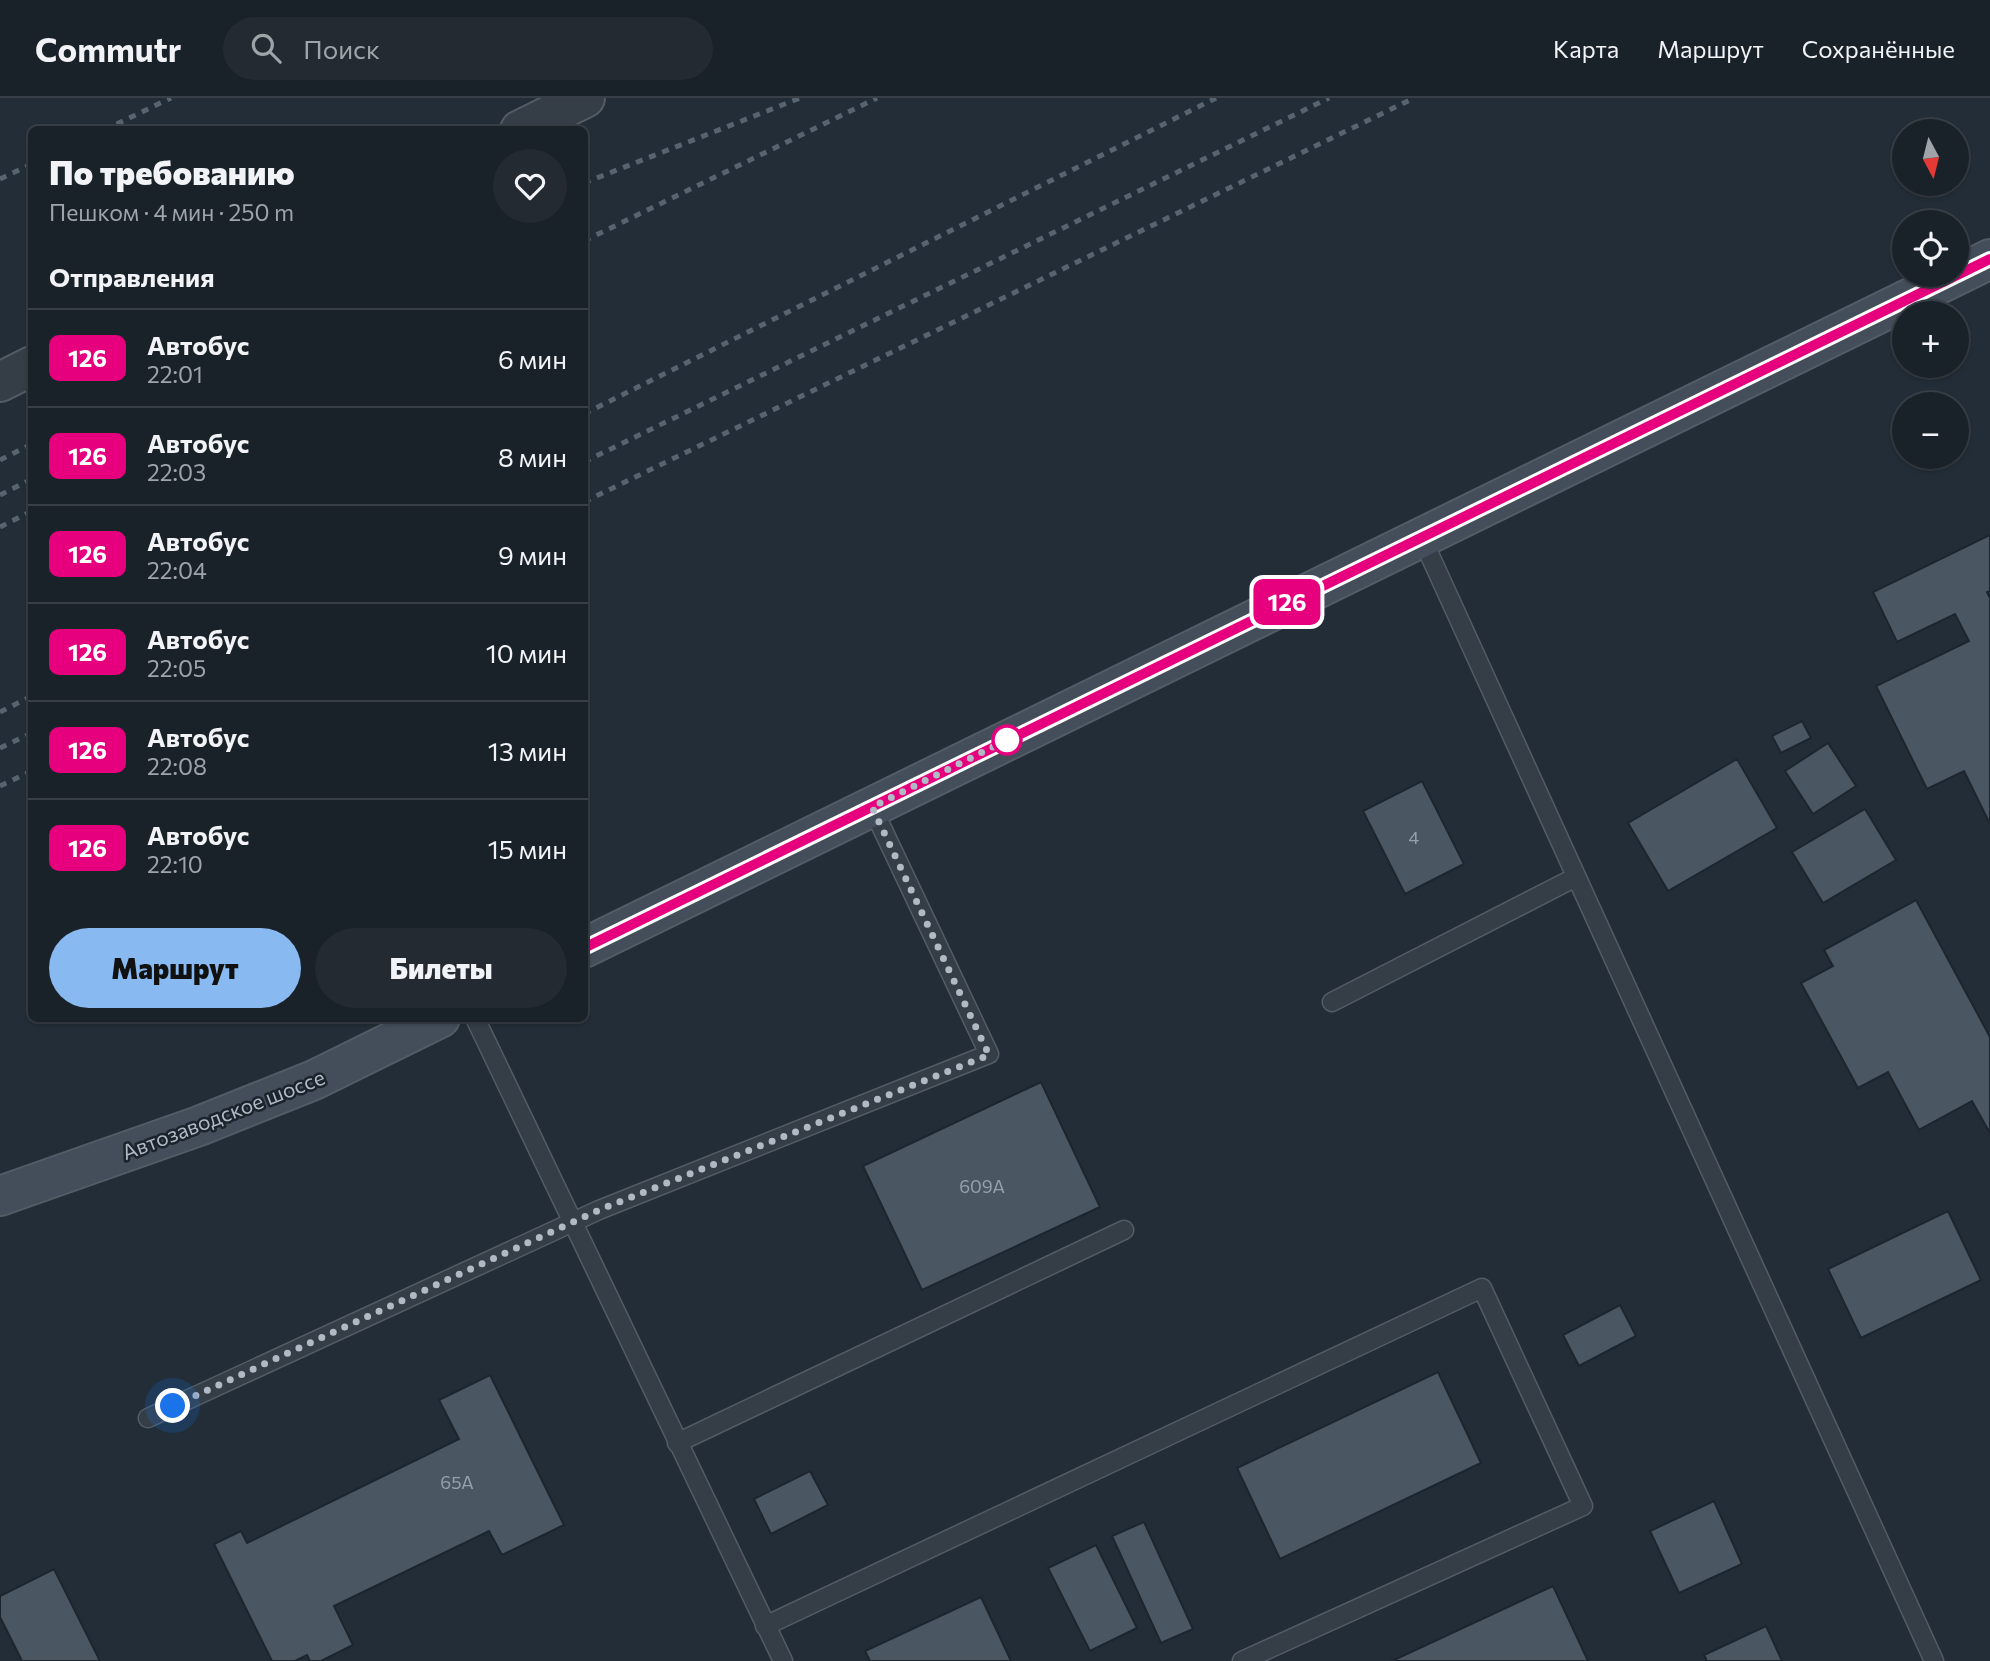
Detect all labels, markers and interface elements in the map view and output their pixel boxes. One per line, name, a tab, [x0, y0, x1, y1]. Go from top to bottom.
search box	[223, 17, 713, 80]
text: Commutr	[35, 28, 181, 69]
icon: search	[247, 29, 285, 67]
text: Поиск	[303, 33, 380, 64]
text: Карта	[1553, 34, 1619, 63]
text: Маршрут	[1657, 34, 1764, 63]
text: Сохранённые	[1802, 34, 1955, 63]
north arrow	[1892, 119, 1969, 196]
map controls	[1892, 119, 1969, 469]
button: heart	[493, 149, 567, 223]
text: По требованию	[49, 151, 295, 192]
text: Пешком · 4 мин · 250 m	[49, 198, 294, 226]
button: locate	[1892, 210, 1969, 287]
text: Отправления	[49, 261, 215, 292]
button: +	[1892, 301, 1969, 378]
text: Автобус	[147, 329, 249, 360]
text: 126	[68, 343, 107, 372]
text: 6 мин	[498, 343, 567, 374]
text: 22:01	[147, 360, 203, 388]
button: −	[1892, 392, 1969, 469]
text: Автобус	[147, 427, 249, 458]
text: 126	[68, 441, 107, 470]
text: 8 мин	[498, 441, 567, 472]
text: 22:03	[147, 458, 206, 486]
text: Автобус	[147, 525, 249, 556]
text: 126	[68, 539, 107, 568]
text: 9 мин	[498, 539, 567, 570]
text: 22:04	[147, 556, 207, 584]
line badge: 126	[1247, 579, 1327, 625]
text: 126	[1267, 587, 1307, 616]
text: Автобус	[147, 623, 249, 654]
text: 126	[68, 637, 107, 666]
text: 10 мин	[486, 637, 567, 668]
text: 22:05	[147, 654, 206, 682]
text: Автобус	[147, 721, 249, 752]
unlabelled marker	[992, 725, 1022, 755]
text: 126	[68, 735, 107, 764]
text: 13 мин	[488, 735, 567, 766]
text: 22:08	[147, 752, 207, 780]
text: Автобус	[147, 819, 249, 850]
house number: 4	[1409, 826, 1420, 848]
text: 126	[68, 833, 107, 862]
text: 15 мин	[488, 833, 567, 864]
text: 22:10	[147, 850, 203, 878]
button: Маршрут	[49, 928, 301, 1008]
button: Билеты	[315, 928, 567, 1008]
street label: Автозаводское шоссе	[118, 1064, 328, 1164]
house number: 609А	[959, 1175, 1005, 1197]
your location	[155, 1388, 190, 1423]
house number: 65А	[440, 1471, 474, 1493]

